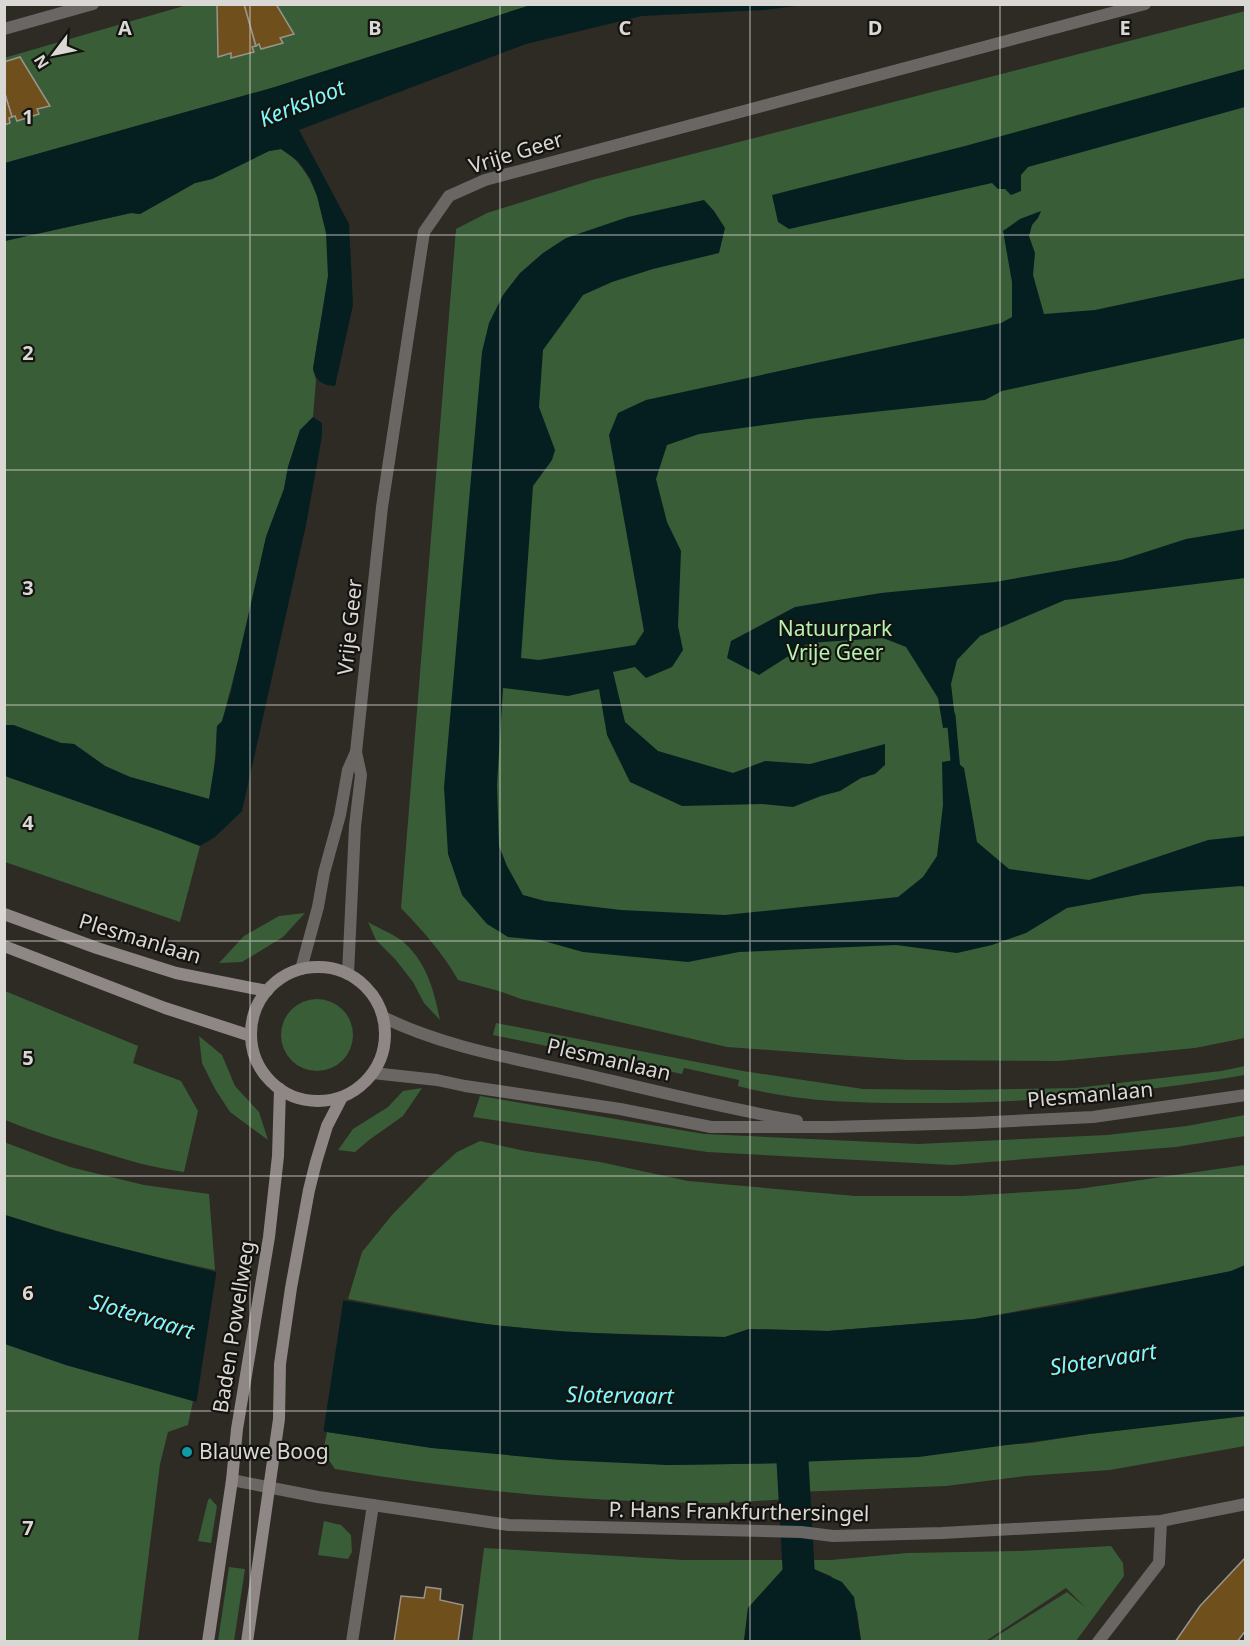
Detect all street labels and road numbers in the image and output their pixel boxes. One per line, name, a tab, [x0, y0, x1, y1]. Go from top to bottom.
street label: Vrije Geer	[465, 124, 566, 180]
street label: Vrije Geer	[330, 577, 368, 677]
street label: Plesmanlaan	[76, 906, 205, 970]
street label: Plesmanlaan	[545, 1031, 674, 1087]
street label: Plesmanlaan	[1026, 1075, 1154, 1113]
street label: Baden Powellweg	[206, 1239, 260, 1415]
street label: P. Hans Frankfurthersingel	[608, 1495, 870, 1527]

